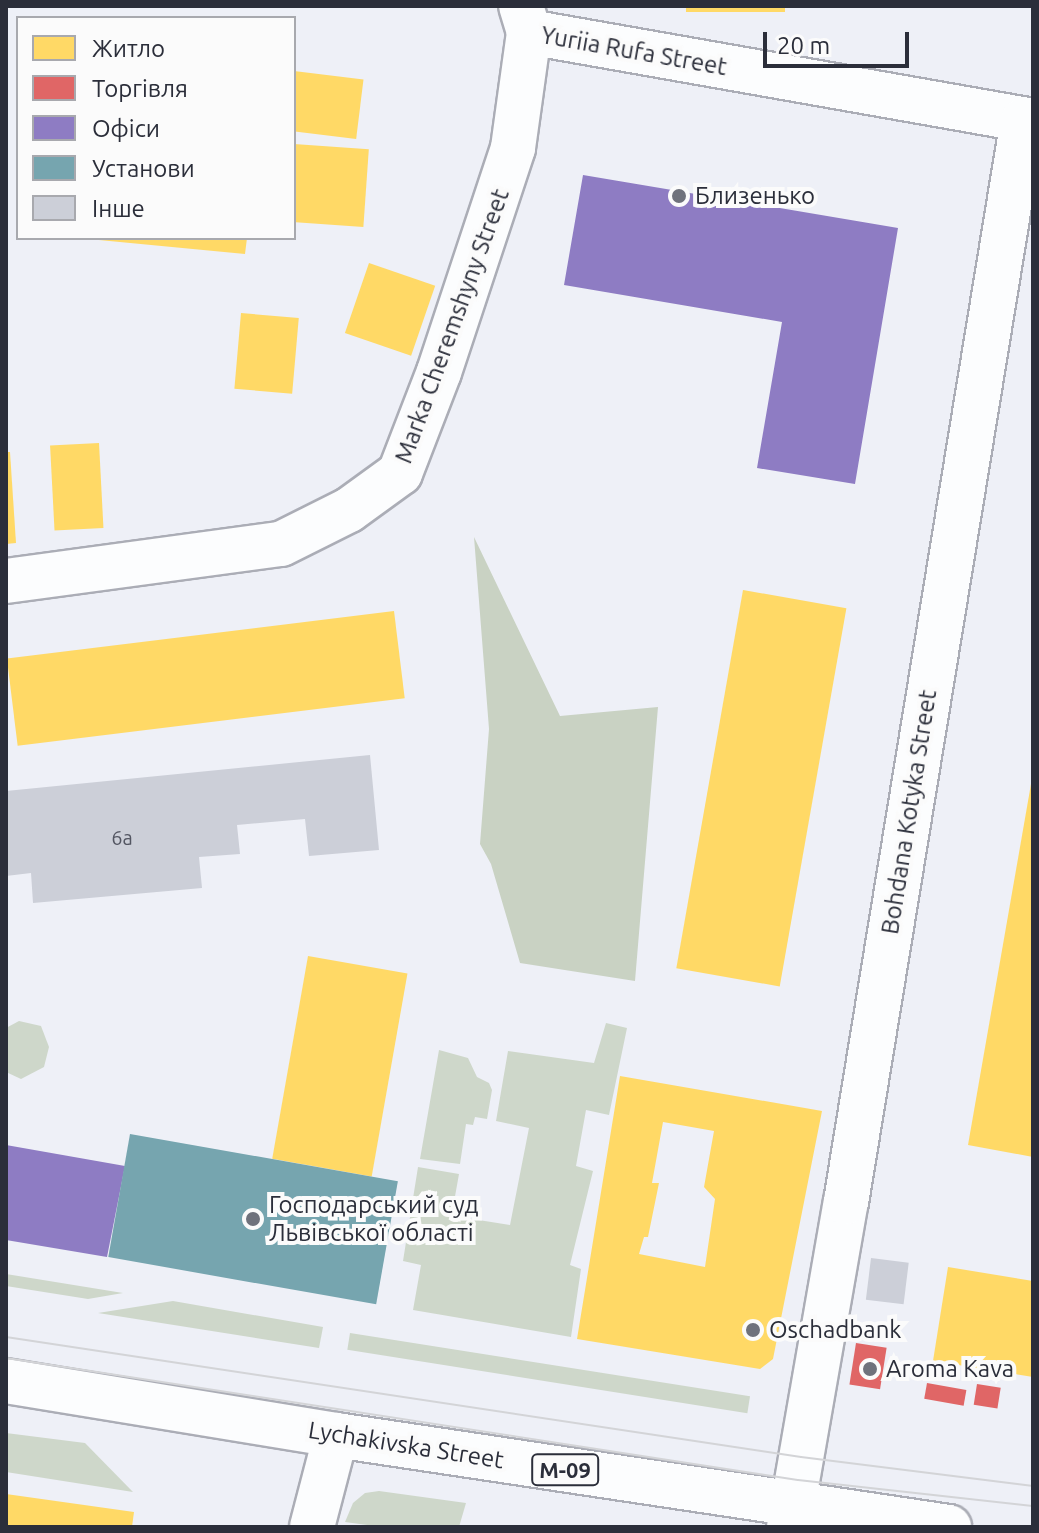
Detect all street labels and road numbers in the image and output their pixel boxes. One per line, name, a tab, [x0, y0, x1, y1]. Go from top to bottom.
street label: Yuriia Rufa Street	[539, 20, 729, 82]
street label: Marka Cheremshyny Street	[389, 185, 515, 467]
street label: Bohdana Kotyka Street	[875, 688, 943, 936]
street label: Lychakivska Street	[306, 1415, 506, 1475]
road number: М-09	[531, 1452, 599, 1488]

